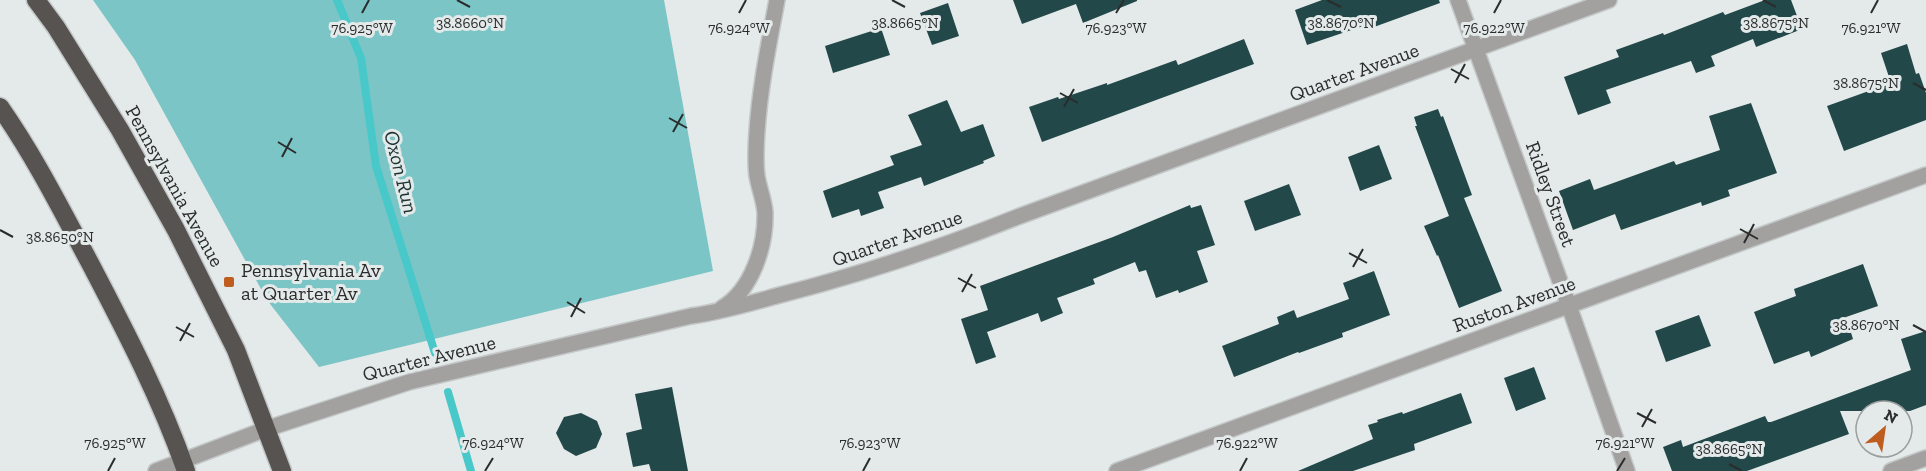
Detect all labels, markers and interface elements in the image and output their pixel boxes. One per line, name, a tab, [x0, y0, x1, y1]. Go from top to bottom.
text: 38.8660°N	[436, 14, 504, 32]
text: 38.8665°N	[871, 14, 939, 32]
text: 38.8670°N	[1307, 14, 1375, 32]
text: 38.8675°N	[1743, 14, 1809, 32]
text: 76.925°W	[331, 19, 393, 37]
text: 76.924°W	[708, 19, 770, 37]
text: 76.923°W	[1086, 19, 1146, 37]
text: 76.922°W	[1463, 19, 1525, 37]
text: 76.921°W	[1841, 19, 1901, 37]
street label: Quarter Avenue	[1286, 37, 1422, 107]
text: 38.8675°N	[1833, 74, 1899, 92]
street label: Pennsylvania Avenue	[121, 101, 229, 271]
water label: Oxon Run	[379, 128, 424, 216]
street label: Ridley Street	[1521, 138, 1581, 250]
street label: Quarter Avenue	[829, 204, 965, 272]
text: 38.8650°N	[26, 228, 94, 246]
place label: Pennsylvania Av at Quarter Av	[241, 258, 381, 305]
street label: Ruston Avenue	[1449, 271, 1579, 337]
marker: Pennsylvania Av at Quarter Av	[222, 275, 236, 289]
text: 38.8670°N	[1832, 316, 1900, 334]
street label: Quarter Avenue	[360, 330, 498, 386]
north arrow	[1854, 399, 1914, 459]
text: N	[1881, 405, 1901, 428]
text: 76.925°W	[84, 434, 146, 452]
text: 76.924°W	[462, 434, 524, 452]
text: 76.923°W	[840, 434, 900, 452]
text: 76.922°W	[1216, 434, 1278, 452]
text: 76.921°W	[1595, 434, 1655, 452]
text: 38.8665°N	[1695, 440, 1763, 458]

